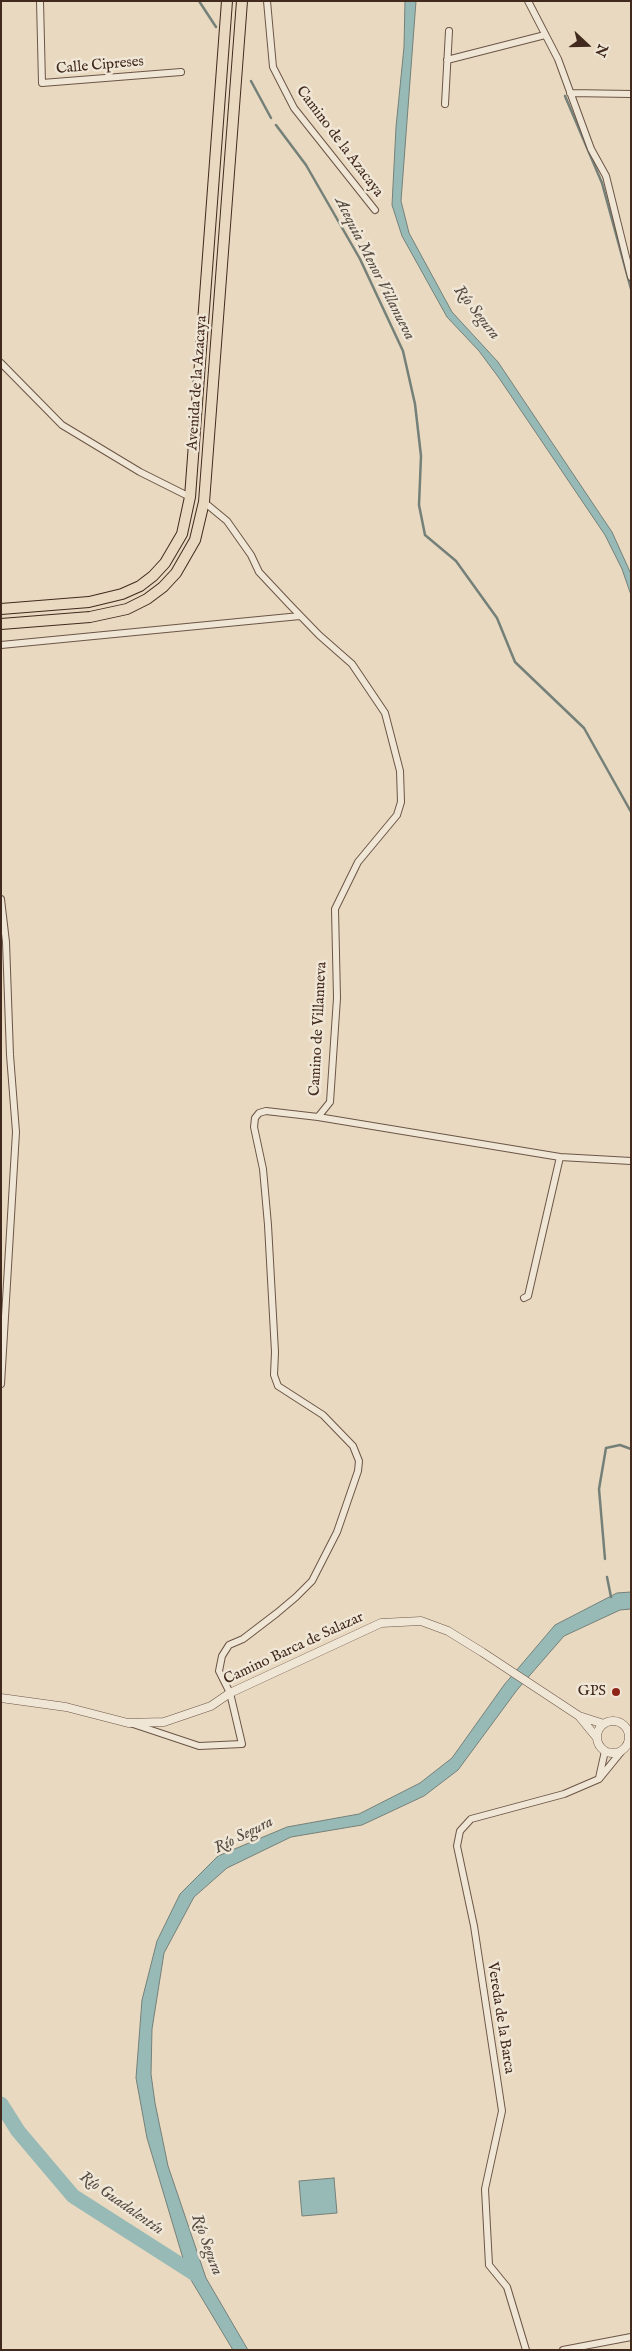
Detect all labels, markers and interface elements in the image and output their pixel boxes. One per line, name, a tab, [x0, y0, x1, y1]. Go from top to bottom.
north arrow	[562, 20, 612, 70]
text: N	[590, 41, 612, 59]
street label: Calle Cipreses	[55, 53, 145, 79]
street label: Camino de la Azacaya	[291, 83, 387, 201]
water label: Acequia Menor Villanueva	[330, 194, 418, 344]
water label: Río Segura	[449, 282, 503, 344]
street label: Avenida de la Azacaya	[184, 315, 212, 451]
street label: Camino de Villanueva	[306, 961, 332, 1097]
street label: Camino Barca de Salazar	[221, 1609, 367, 1689]
place label: GPS	[578, 1683, 606, 1701]
marker: GPS	[610, 1686, 622, 1698]
water label: Río Segura	[211, 1813, 277, 1859]
street label: Vereda de la Barca	[482, 1961, 518, 2075]
water label: Río Guadalentín	[75, 2168, 167, 2240]
water label: Río Segura	[186, 2212, 226, 2278]

